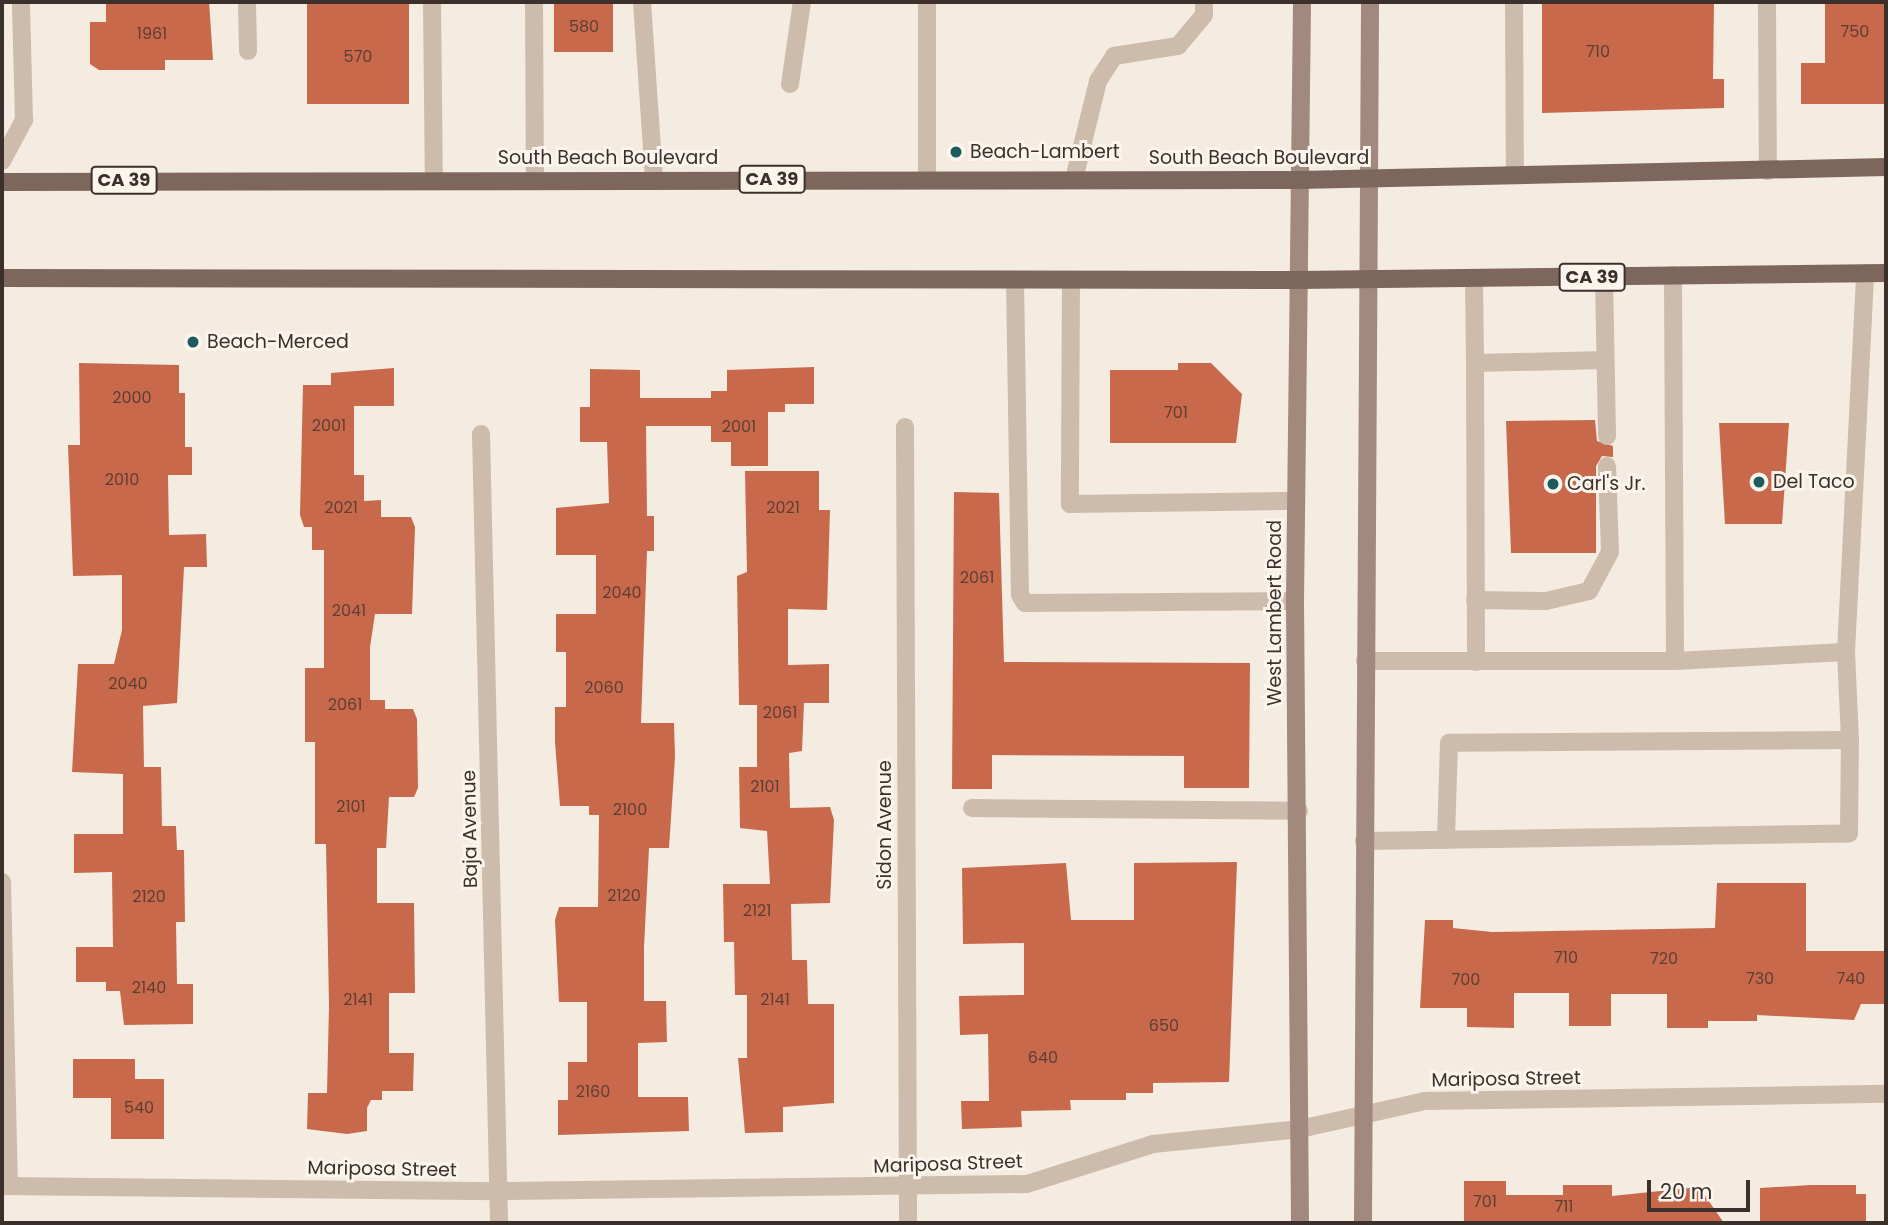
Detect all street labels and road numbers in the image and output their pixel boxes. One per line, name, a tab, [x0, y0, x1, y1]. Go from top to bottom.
street label: South Beach Boulevard	[498, 147, 718, 169]
street label: South Beach Boulevard	[1149, 147, 1369, 169]
road number: CA 39	[737, 164, 807, 194]
road number: CA 39	[89, 166, 159, 195]
road number: CA 39	[1557, 262, 1627, 292]
street label: West Lambert Road	[1264, 520, 1286, 706]
street label: Sidon Avenue	[874, 760, 896, 890]
street label: Baja Avenue	[458, 770, 482, 888]
street label: Mariposa Street	[1431, 1066, 1581, 1092]
street label: Mariposa Street	[873, 1150, 1023, 1178]
street label: Mariposa Street	[307, 1156, 457, 1182]

